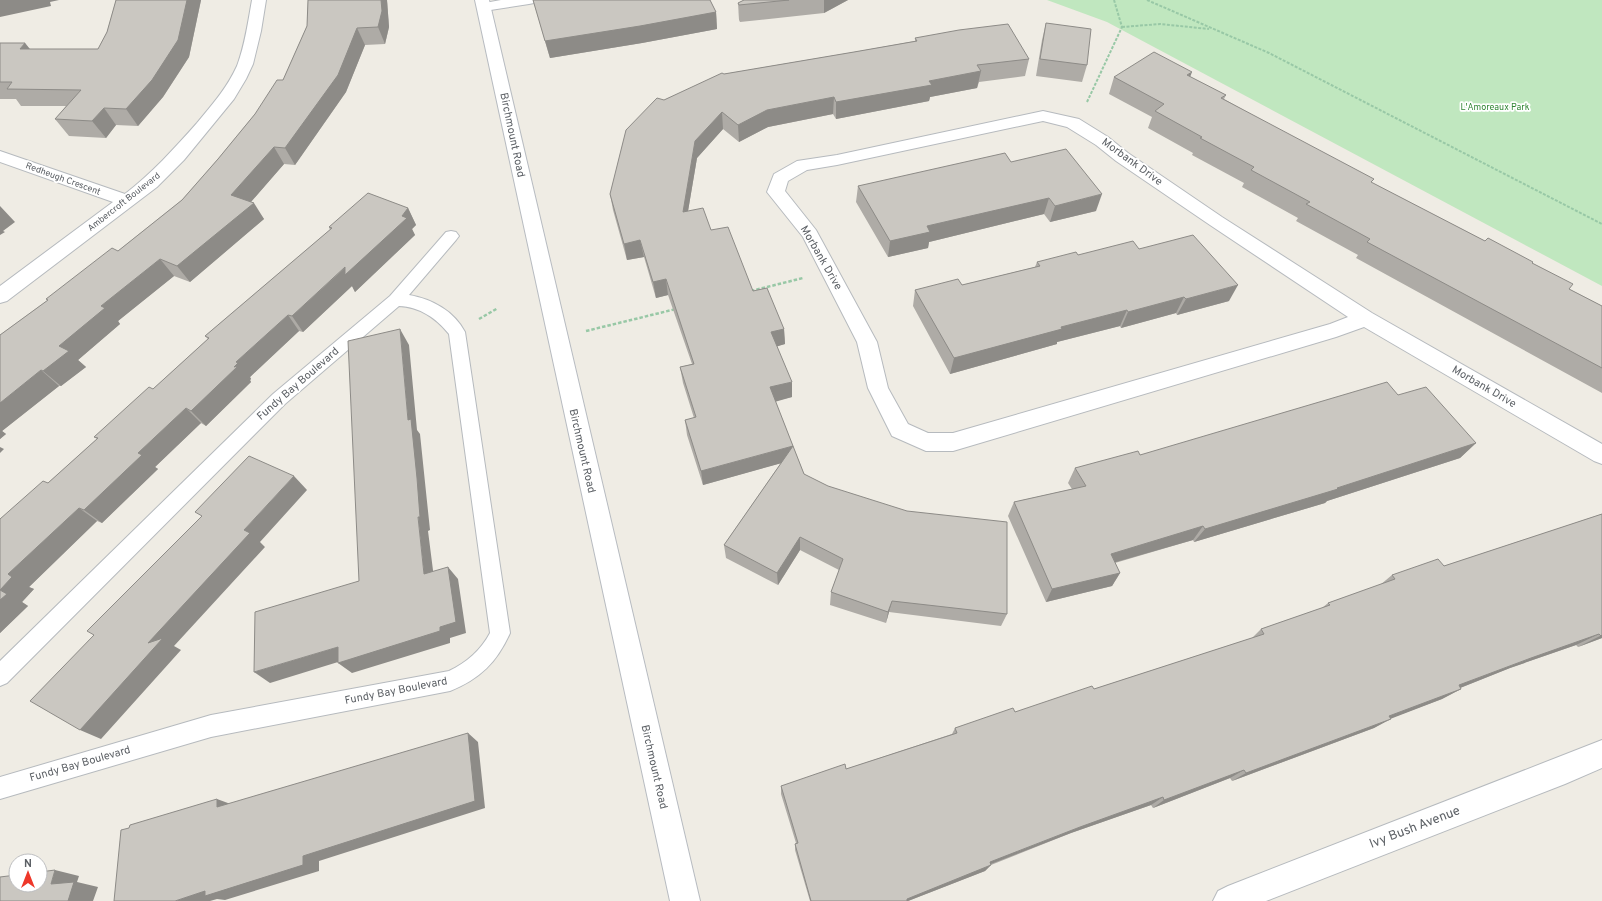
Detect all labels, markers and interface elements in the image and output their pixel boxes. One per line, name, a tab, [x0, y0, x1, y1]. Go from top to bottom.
street label: Birchmount Road	[496, 91, 528, 179]
park label: L'Amoreaux Park	[1460, 102, 1530, 113]
street label: Morbank Drive	[1099, 135, 1165, 189]
street label: Redheugh Crescent	[24, 160, 102, 198]
street label: Ambercroft Boulevard	[85, 170, 163, 234]
street label: Morbank Drive	[797, 223, 845, 293]
street label: Fundy Bay Boulevard	[254, 345, 342, 423]
street label: Morbank Drive	[1449, 363, 1519, 411]
street label: Birchmount Road	[566, 408, 598, 494]
street label: Fundy Bay Boulevard	[343, 674, 449, 708]
street label: Birchmount Road	[638, 724, 670, 810]
street label: Fundy Bay Boulevard	[28, 743, 132, 785]
street label: Ivy Bush Avenue	[1367, 803, 1463, 853]
north arrow	[8, 853, 48, 893]
text: N	[24, 857, 32, 871]

